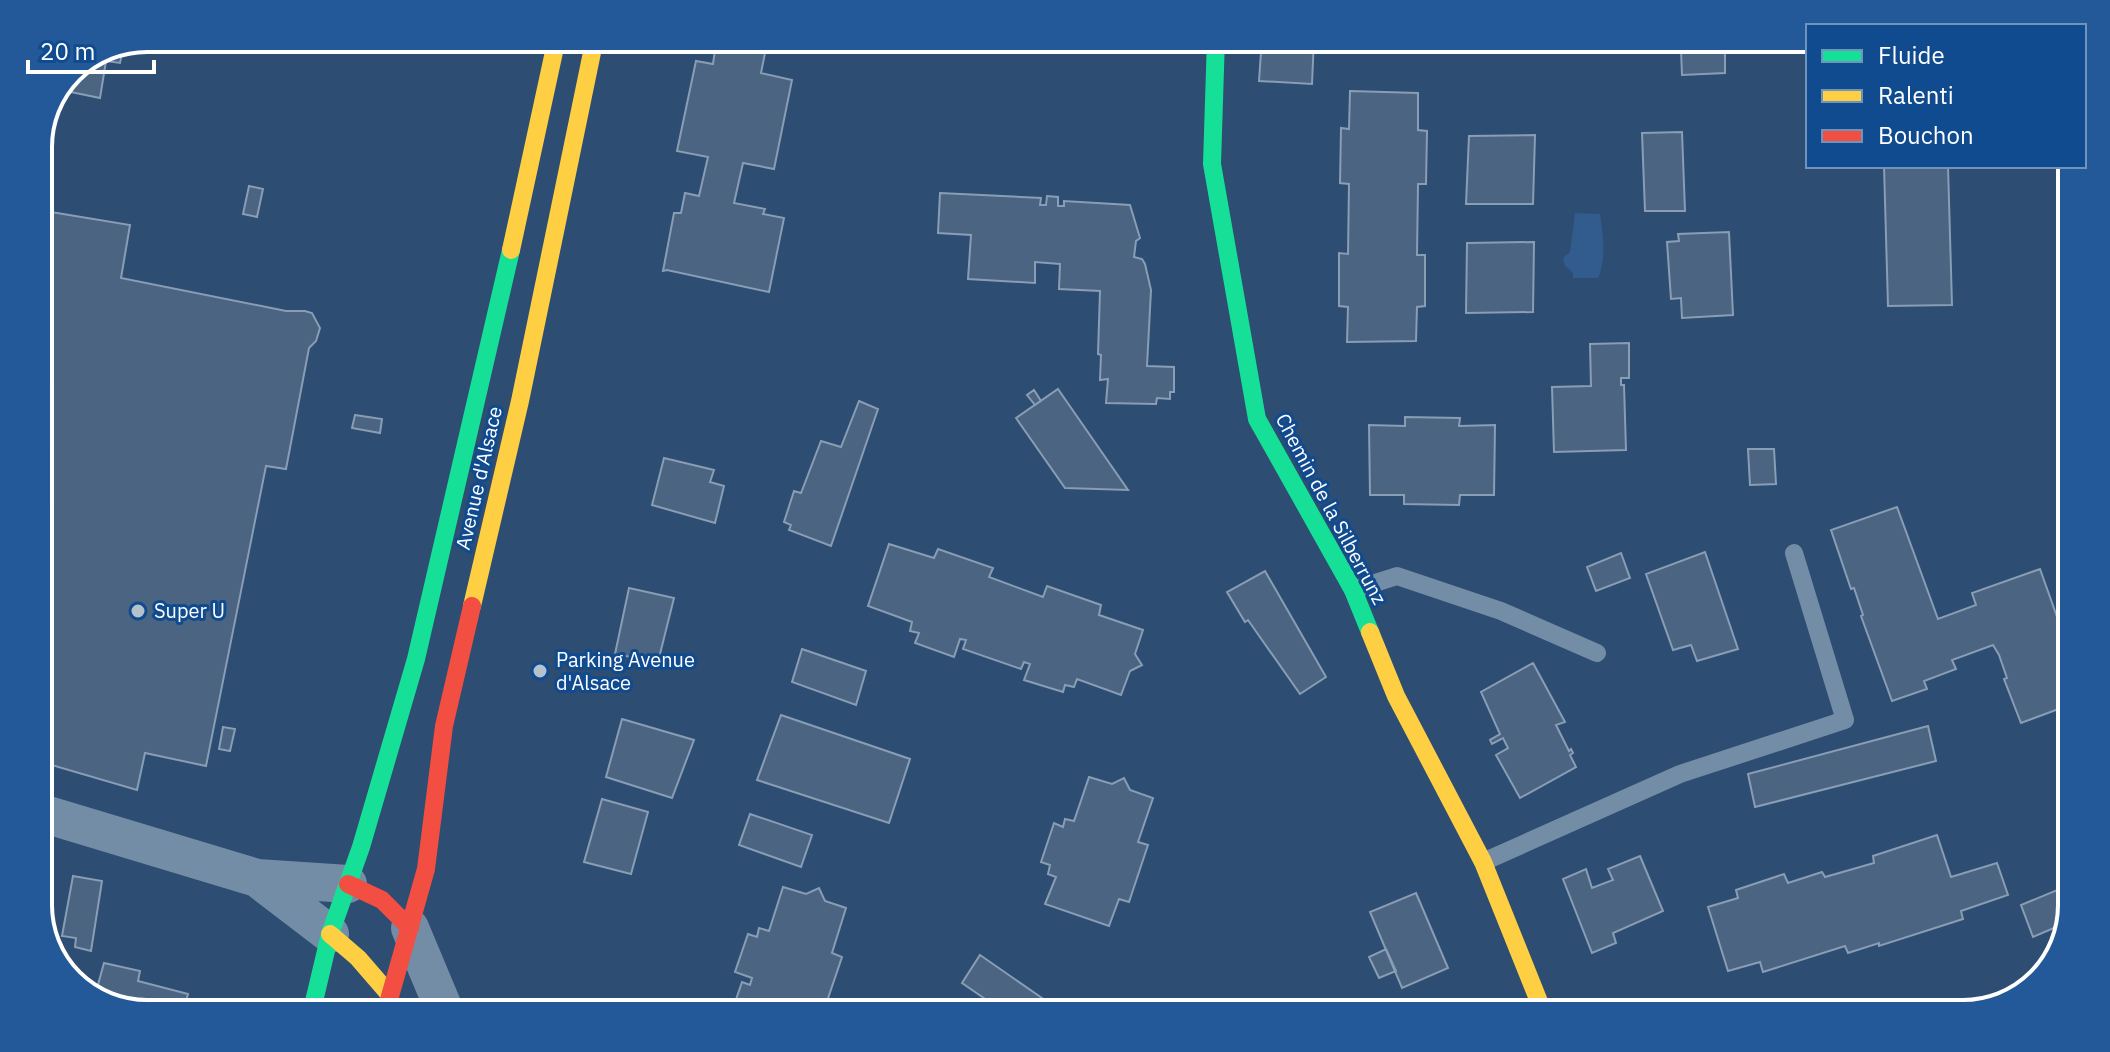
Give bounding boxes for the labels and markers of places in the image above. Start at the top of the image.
place label: Super U [154,597,225,624]
marker: Super U [129,602,147,620]
place label: Parking Avenue d'Alsace [556,646,695,696]
marker: Parking Avenue d'Alsace [531,662,549,680]

